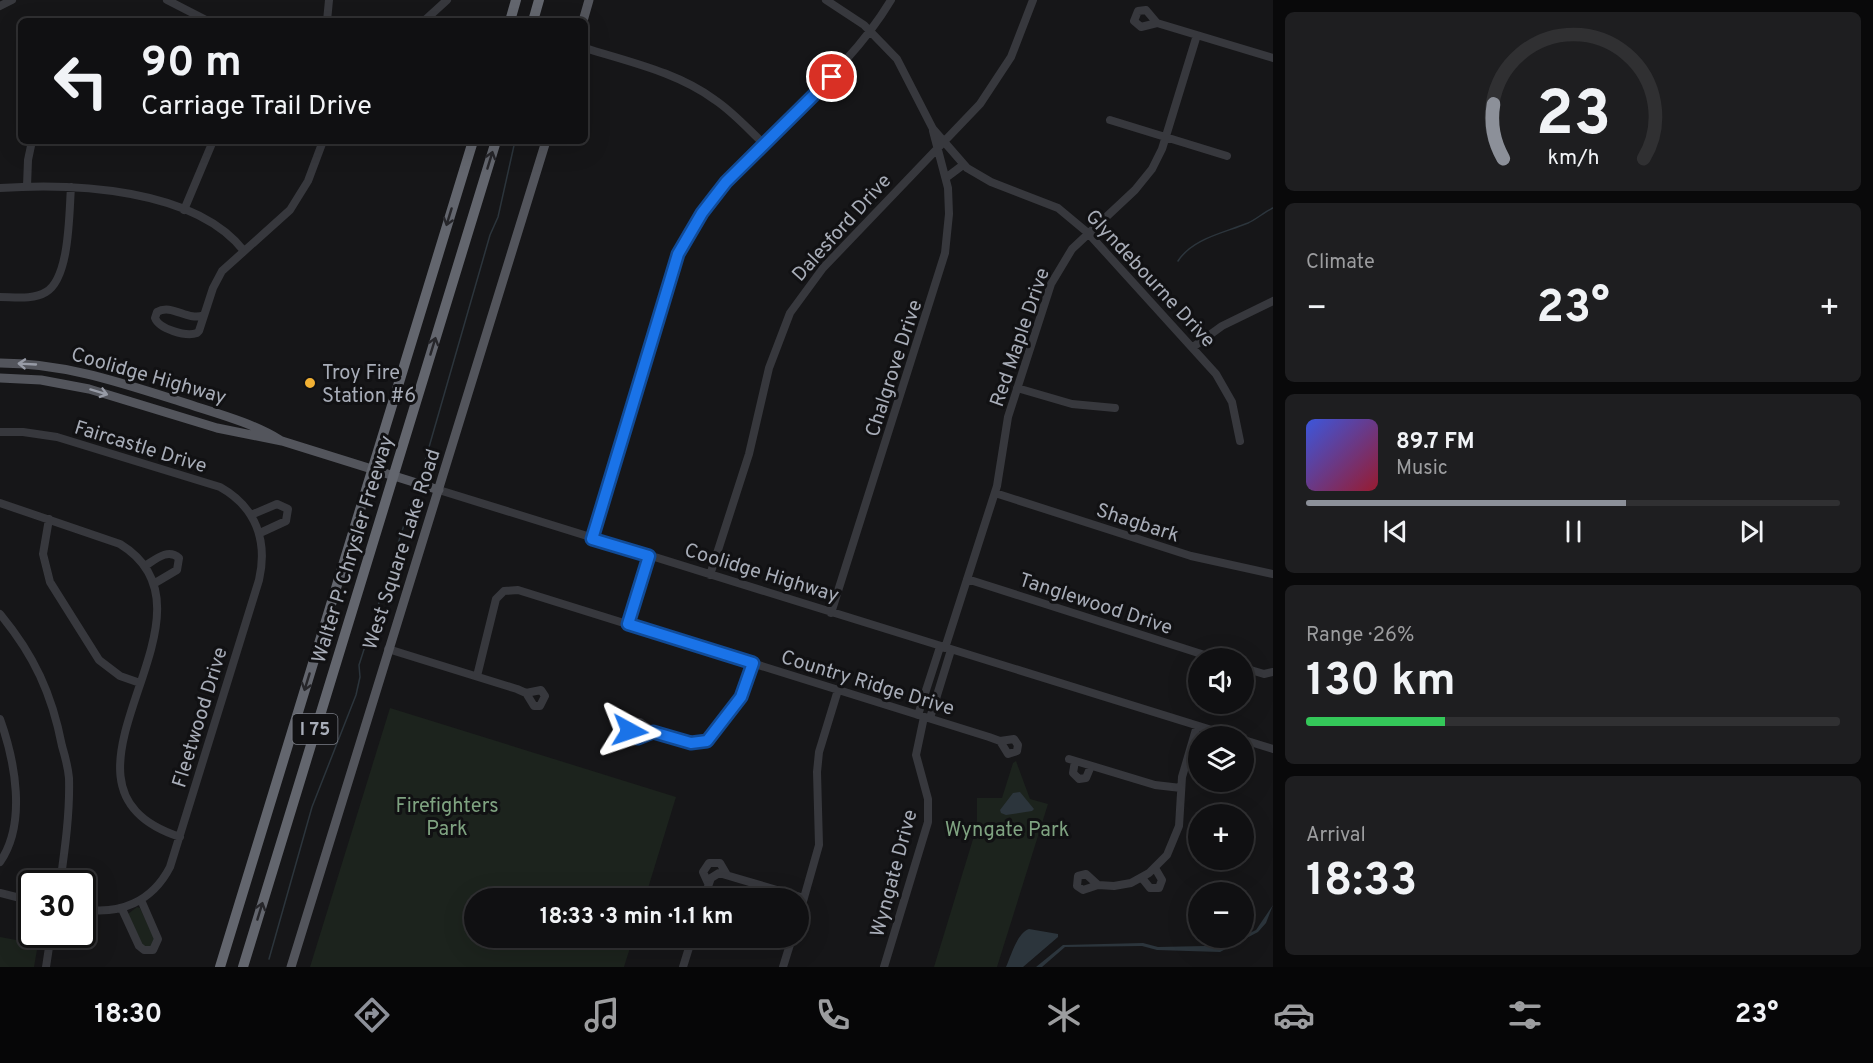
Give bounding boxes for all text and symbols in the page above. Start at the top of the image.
text: 90 m [141,38,242,91]
icon: left [42,42,120,120]
pin [806,51,857,102]
icon: arrive [815,60,848,93]
text: 23 [1535,78,1611,157]
text: Carriage Trail Drive [141,90,372,124]
text: km/h [1547,145,1599,172]
one-way arrow [485,151,496,170]
street label: Dalesford Drive [787,169,898,288]
street label: Glyndebourne Drive [1079,205,1220,354]
one-way arrow [443,207,454,226]
text: Climate [1306,250,1375,276]
street label: Red Maple Drive [985,265,1057,411]
text: 23° [1536,281,1610,338]
text: − [1306,289,1327,331]
text: + [1819,289,1840,331]
street label: Chalgrove Drive [860,297,929,441]
one-way arrow [428,337,439,356]
street label: Coolidge Highway [68,342,229,412]
one-way arrow [17,359,37,370]
place label: Troy Fire Station #6 [322,361,416,410]
marker: Troy Fire Station #6 [303,376,317,390]
one-way arrow [89,387,108,398]
street label: Faircastle Drive [71,415,210,480]
text: 89.7 FM [1396,429,1475,456]
street label: Walter P. Chrysler Freeway [307,433,401,667]
street label: West Square Lake Road [358,446,448,653]
text: Music [1396,456,1448,482]
street label: Shagbark [1092,498,1182,550]
icon: previous [1379,515,1412,548]
icon: pause [1557,515,1590,548]
icon: next [1735,515,1768,548]
street label: Coolidge Highway [681,538,842,610]
street label: Tanglewood Drive [1015,568,1176,642]
text: Range · 26% [1306,623,1414,649]
street label: Fleetwood Drive [167,644,235,791]
street label: Country Ridge Drive [777,645,957,723]
map controls [1188,648,1254,948]
button: sound [1188,648,1254,714]
text: 130 km [1306,654,1456,711]
one-way arrow [301,672,312,691]
position arrow [598,699,662,763]
road number: I 75 [292,714,338,744]
button: layers [1188,726,1254,792]
park label: Firefighters Park [395,794,499,843]
button: + [1188,804,1254,870]
street label: Wyngate Drive [865,807,924,940]
park label: Wyngate Park [945,818,1069,844]
text: Arrival [1306,823,1366,849]
text: 18:33 [1306,854,1417,911]
speed limit sign: 30 [18,870,96,948]
button: − [1188,882,1254,948]
one-way arrow [255,902,266,921]
text: 18:33 · 3 min · 1.1 km [540,904,733,931]
icon: directions [351,994,393,1036]
icon: music [581,994,623,1036]
icon: phone [812,994,854,1036]
icon: climate [1043,994,1085,1036]
icon: car [1273,994,1315,1036]
icon: filters [1504,994,1546,1036]
text: 18:30 [94,998,162,1032]
text: 23° [1735,998,1779,1032]

